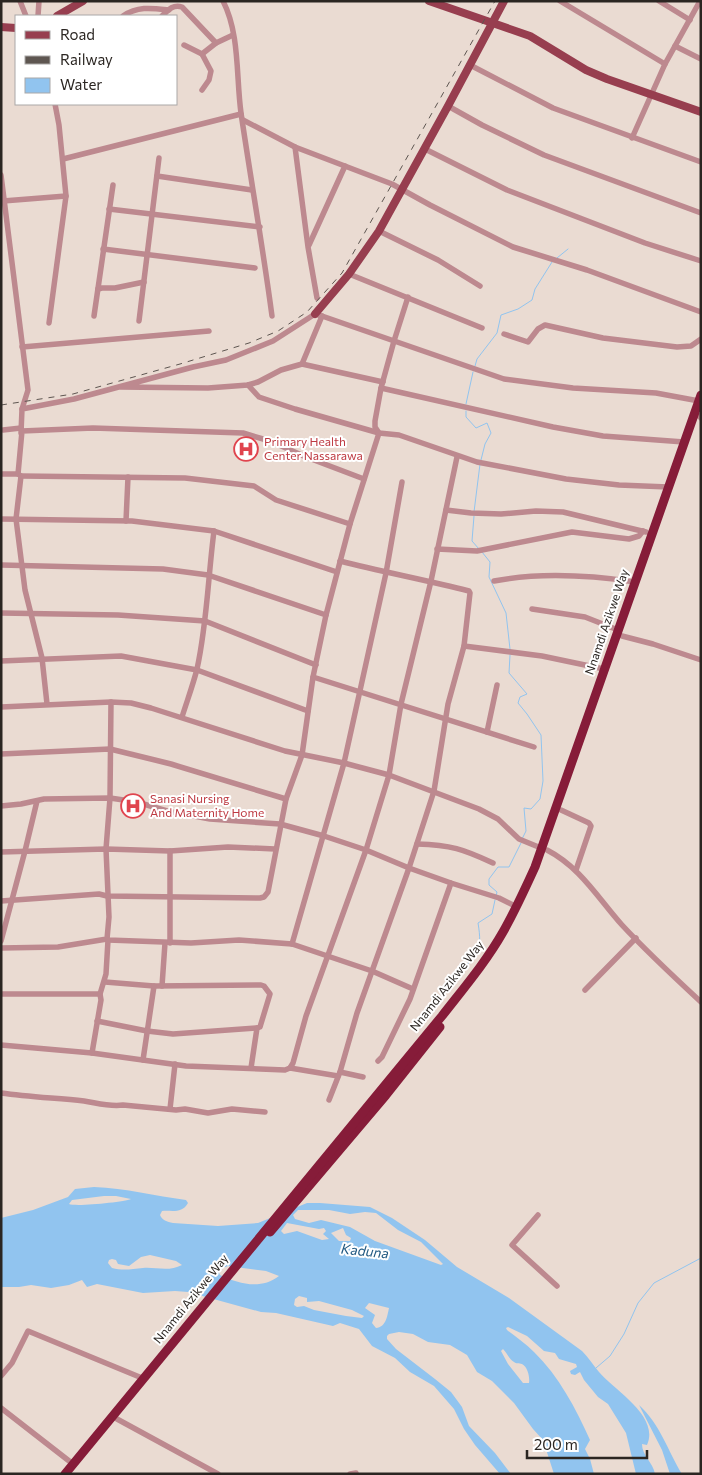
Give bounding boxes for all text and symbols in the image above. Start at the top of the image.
legend [15,15,178,105]
text: Road [60,25,95,43]
text: Railway [60,50,113,68]
text: Water [60,75,102,93]
place label: Primary Health Center Nassarawa [264,434,363,462]
hospital icon: Primary Health Center Nassarawa [233,436,259,462]
street label: Nnamdi Azikwe Way [581,567,631,676]
place label: Sanasi Nursing And Maternity Home [150,791,264,819]
hospital icon: Sanasi Nursing And Maternity Home [120,793,146,819]
street label: Nnamdi Azikwe Way [407,937,486,1033]
water label: Kaduna [340,1240,390,1261]
street label: Nnamdi Azikwe Way [150,1251,231,1346]
scale bar [527,1428,647,1460]
text: 200 m [534,1435,578,1453]

